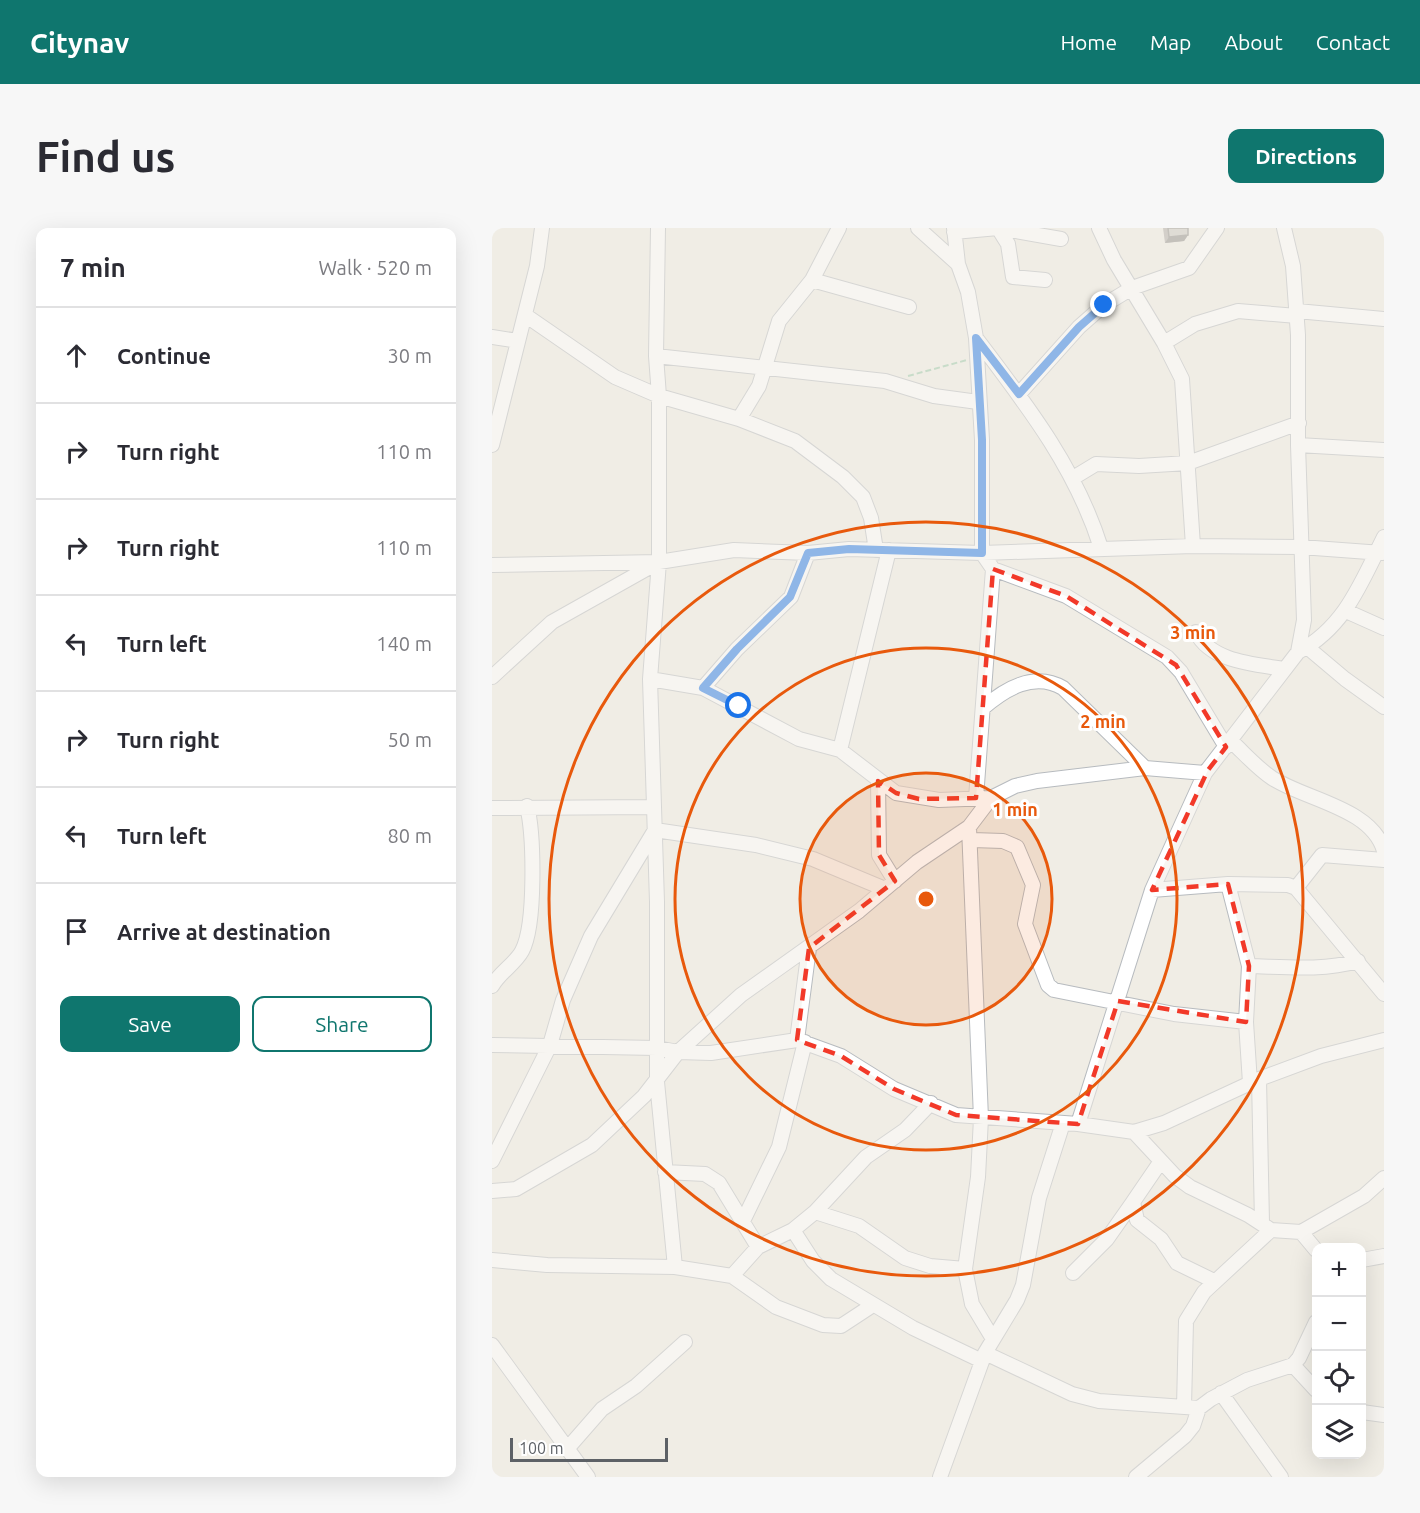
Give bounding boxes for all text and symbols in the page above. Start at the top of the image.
text: Citynav [30,27,129,58]
text: Home [1060,30,1117,54]
text: Map [1150,30,1191,54]
text: About [1224,30,1283,54]
text: Contact [1316,30,1390,54]
button: Directions [1228,129,1384,183]
text: Find us [36,133,175,180]
text: 7 min [60,253,126,282]
text: Walk · 520 m [319,256,432,279]
route end [1090,291,1116,317]
icon: ahead [60,339,93,372]
text: Continue [117,343,211,368]
text: 30 m [388,344,432,367]
icon: right [60,435,93,468]
text: Turn right [117,439,219,464]
text: 110 m [376,440,432,463]
icon: right [60,531,93,564]
text: Turn right [117,535,219,560]
text: 110 m [376,536,432,559]
text: 3 min [1170,622,1216,642]
icon: left [60,627,93,660]
text: Turn left [117,631,207,656]
text: 140 m [376,632,432,655]
route start [725,692,751,718]
text: 2 min [1080,711,1126,731]
icon: right [60,723,93,756]
text: Turn right [117,727,219,752]
text: 50 m [388,728,432,751]
text: 1 min [992,799,1038,819]
icon: left [60,819,93,852]
text: Turn left [117,823,207,848]
text: 80 m [388,824,432,847]
centre of rings [916,889,936,909]
icon: arrive [60,915,93,948]
text: Arrive at destination [117,919,331,944]
button: Save [60,996,240,1052]
button: Share [252,996,432,1052]
map controls [1312,1243,1366,1459]
button: + [1312,1243,1366,1297]
button: − [1312,1297,1366,1351]
button: locate [1312,1351,1366,1405]
button: layers [1312,1405,1366,1459]
scale bar [510,1435,668,1462]
text: 100 m [519,1439,564,1457]

